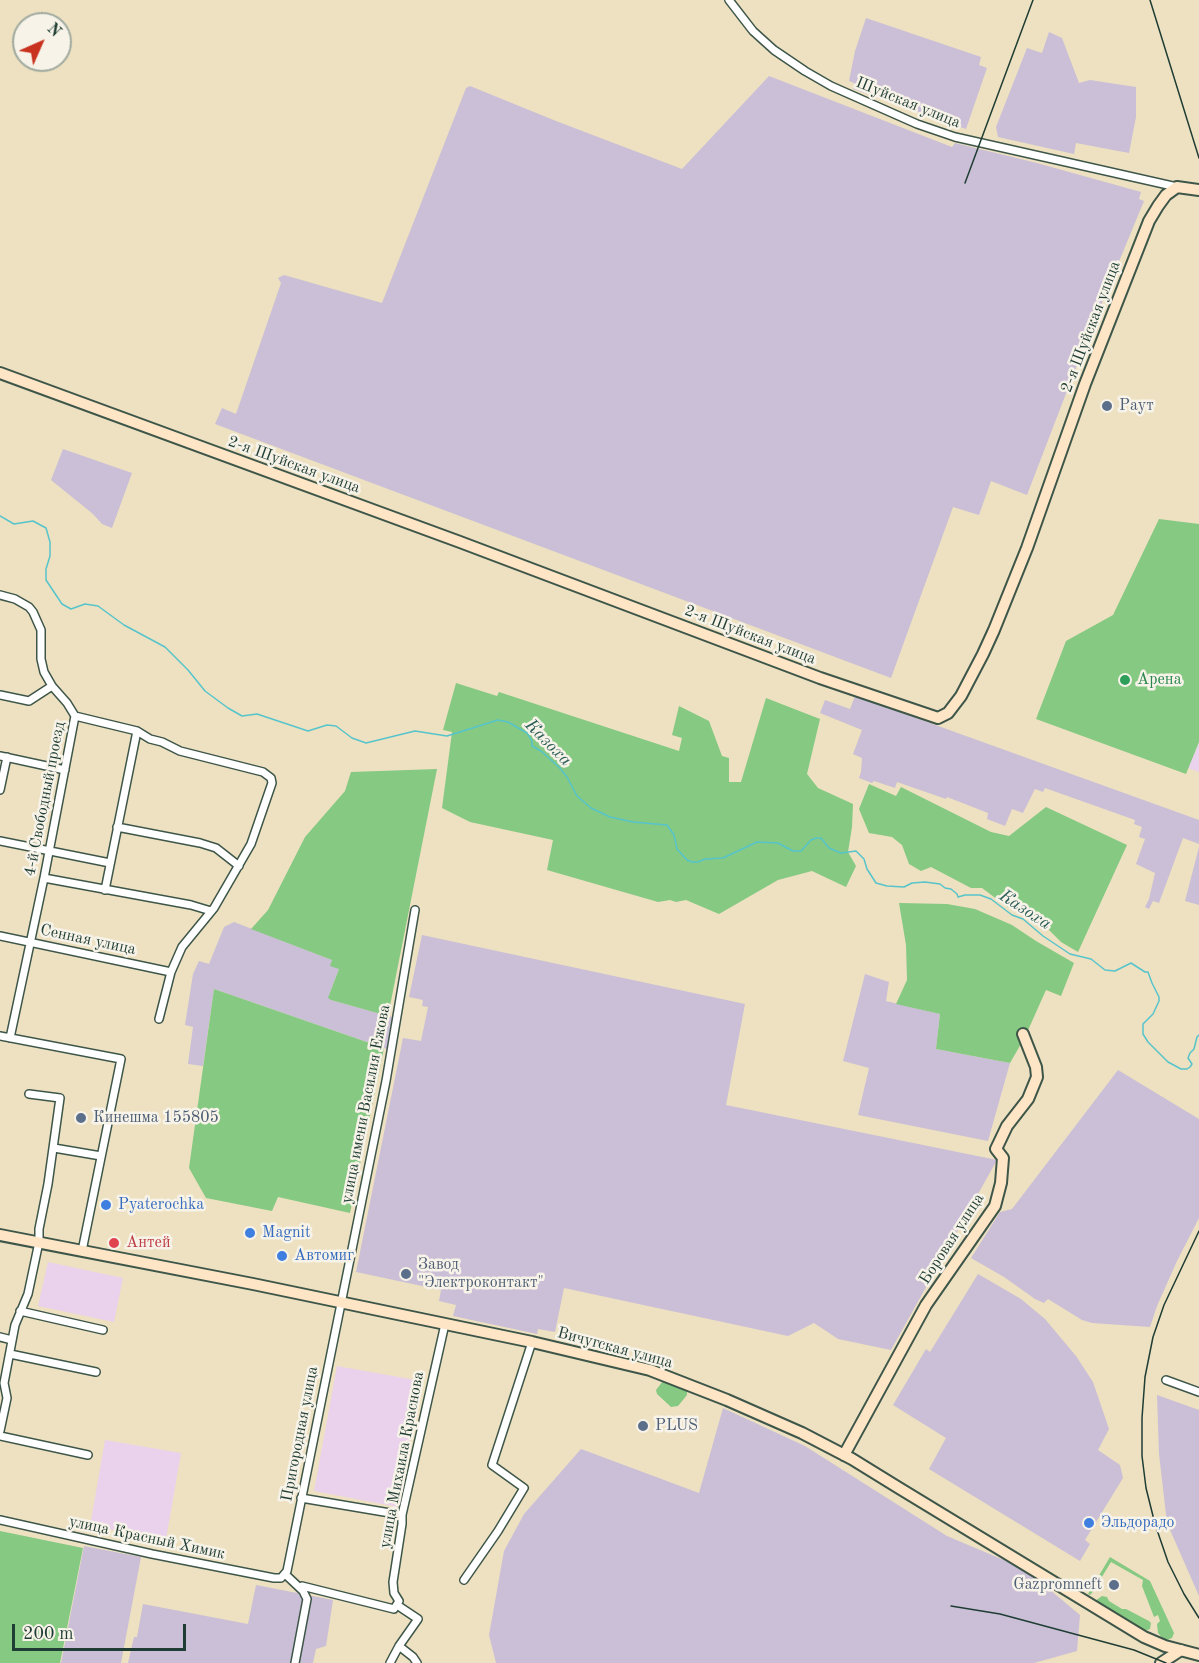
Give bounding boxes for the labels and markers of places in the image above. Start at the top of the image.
place label: Раут [1119,396,1154,416]
marker: Раут [1100,399,1114,413]
place label: Арена [1137,670,1182,690]
marker: Арена [1118,673,1132,687]
place label: Кинешма 155805 [93,1108,219,1128]
marker: Кинешма 155805 [74,1111,88,1125]
place label: Pyaterochka [118,1195,204,1215]
marker: Pyaterochka [99,1198,113,1212]
place label: Magnit [262,1223,311,1243]
marker: Magnit [243,1226,257,1240]
place label: Антей [126,1233,171,1253]
marker: Антей [107,1236,121,1250]
place label: Автомиг [294,1246,354,1266]
marker: Автомиг [275,1249,289,1263]
place label: Завод "Электроконтакт" [418,1255,544,1293]
marker: Завод "Электроконтакт" [399,1267,413,1281]
place label: PLUS [655,1416,698,1436]
marker: PLUS [636,1419,650,1433]
place label: Эльдорадо [1101,1513,1175,1533]
marker: Эльдорадо [1082,1516,1096,1530]
place label: Gazpromneft [1013,1575,1102,1595]
marker: Gazpromneft [1107,1578,1121,1592]

